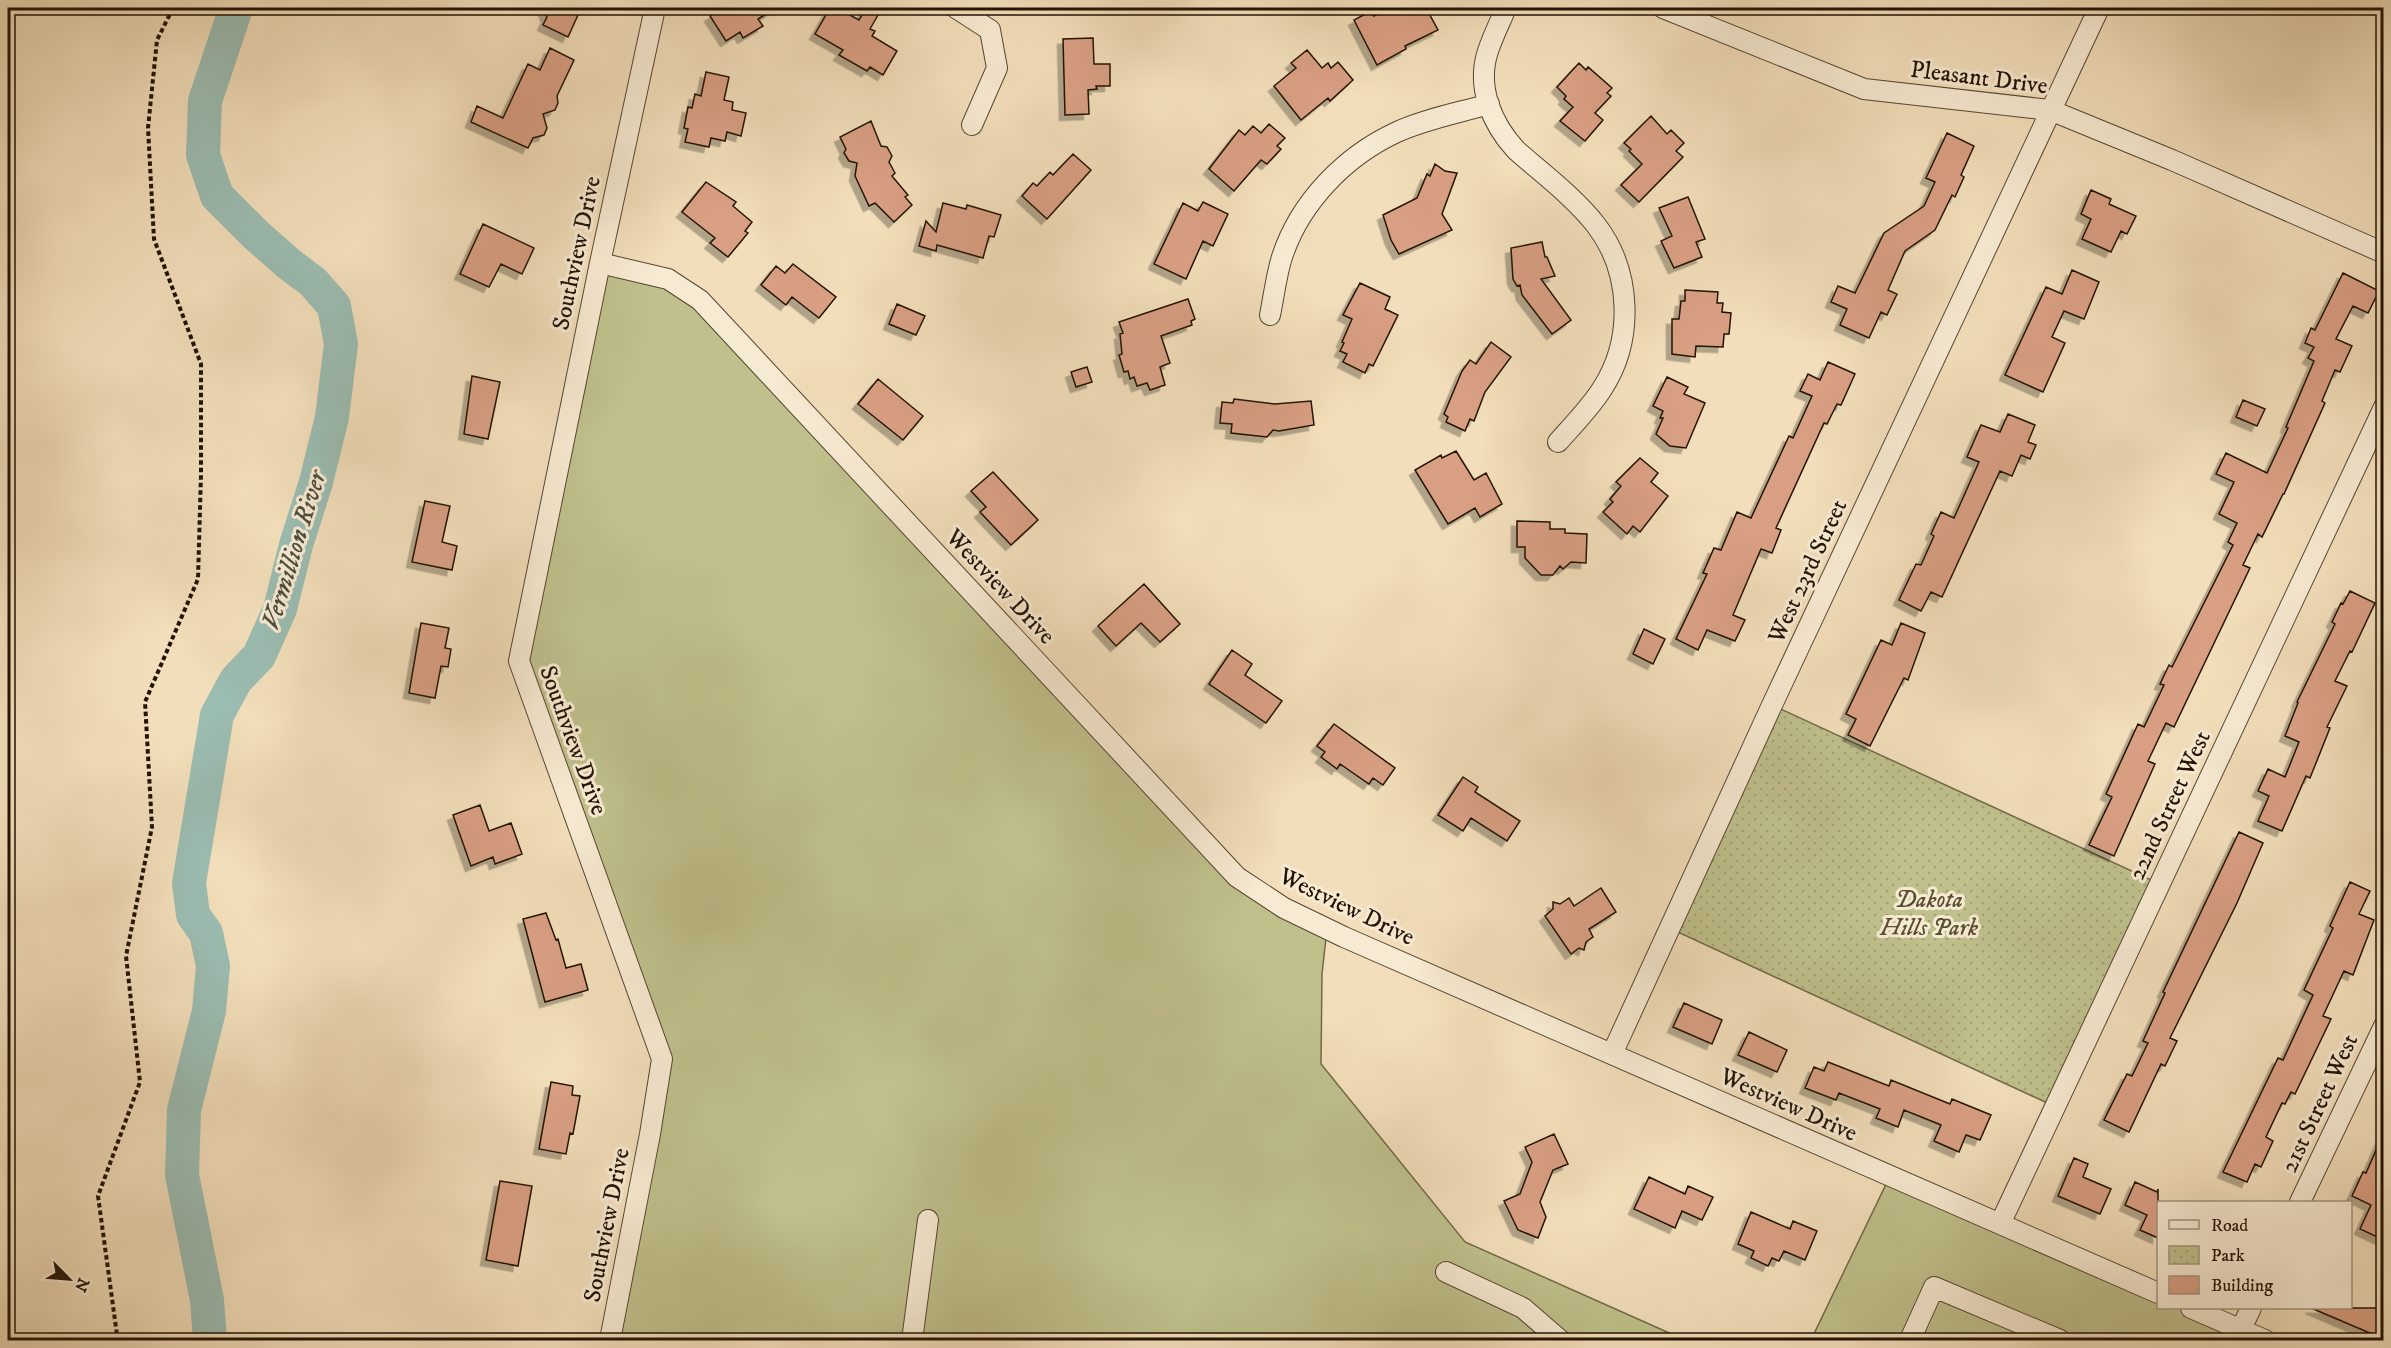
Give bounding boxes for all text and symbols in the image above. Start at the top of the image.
street label: Pleasant Drive [1909,55,2049,101]
street label: Southview Drive [546,173,608,333]
water label: Vermillion River [255,465,335,634]
street label: West 23rd Street [1761,495,1854,649]
street label: Westview Drive [938,522,1061,651]
street label: Southview Drive [532,662,614,819]
street label: 22nd Street West [2122,726,2218,885]
street label: Westview Drive [1273,861,1419,953]
park label: Dakota Hills Park [1879,885,1978,943]
street label: 21st Street West [2275,1029,2365,1178]
street label: Westview Drive [1714,1061,1862,1149]
street label: Southview Drive [577,1145,637,1305]
legend [2157,1201,2352,1309]
text: Road [2211,1215,2248,1237]
text: Park [2211,1245,2245,1267]
north arrow [39,1249,99,1309]
text: N [70,1275,94,1295]
text: Building [2211,1275,2273,1297]

